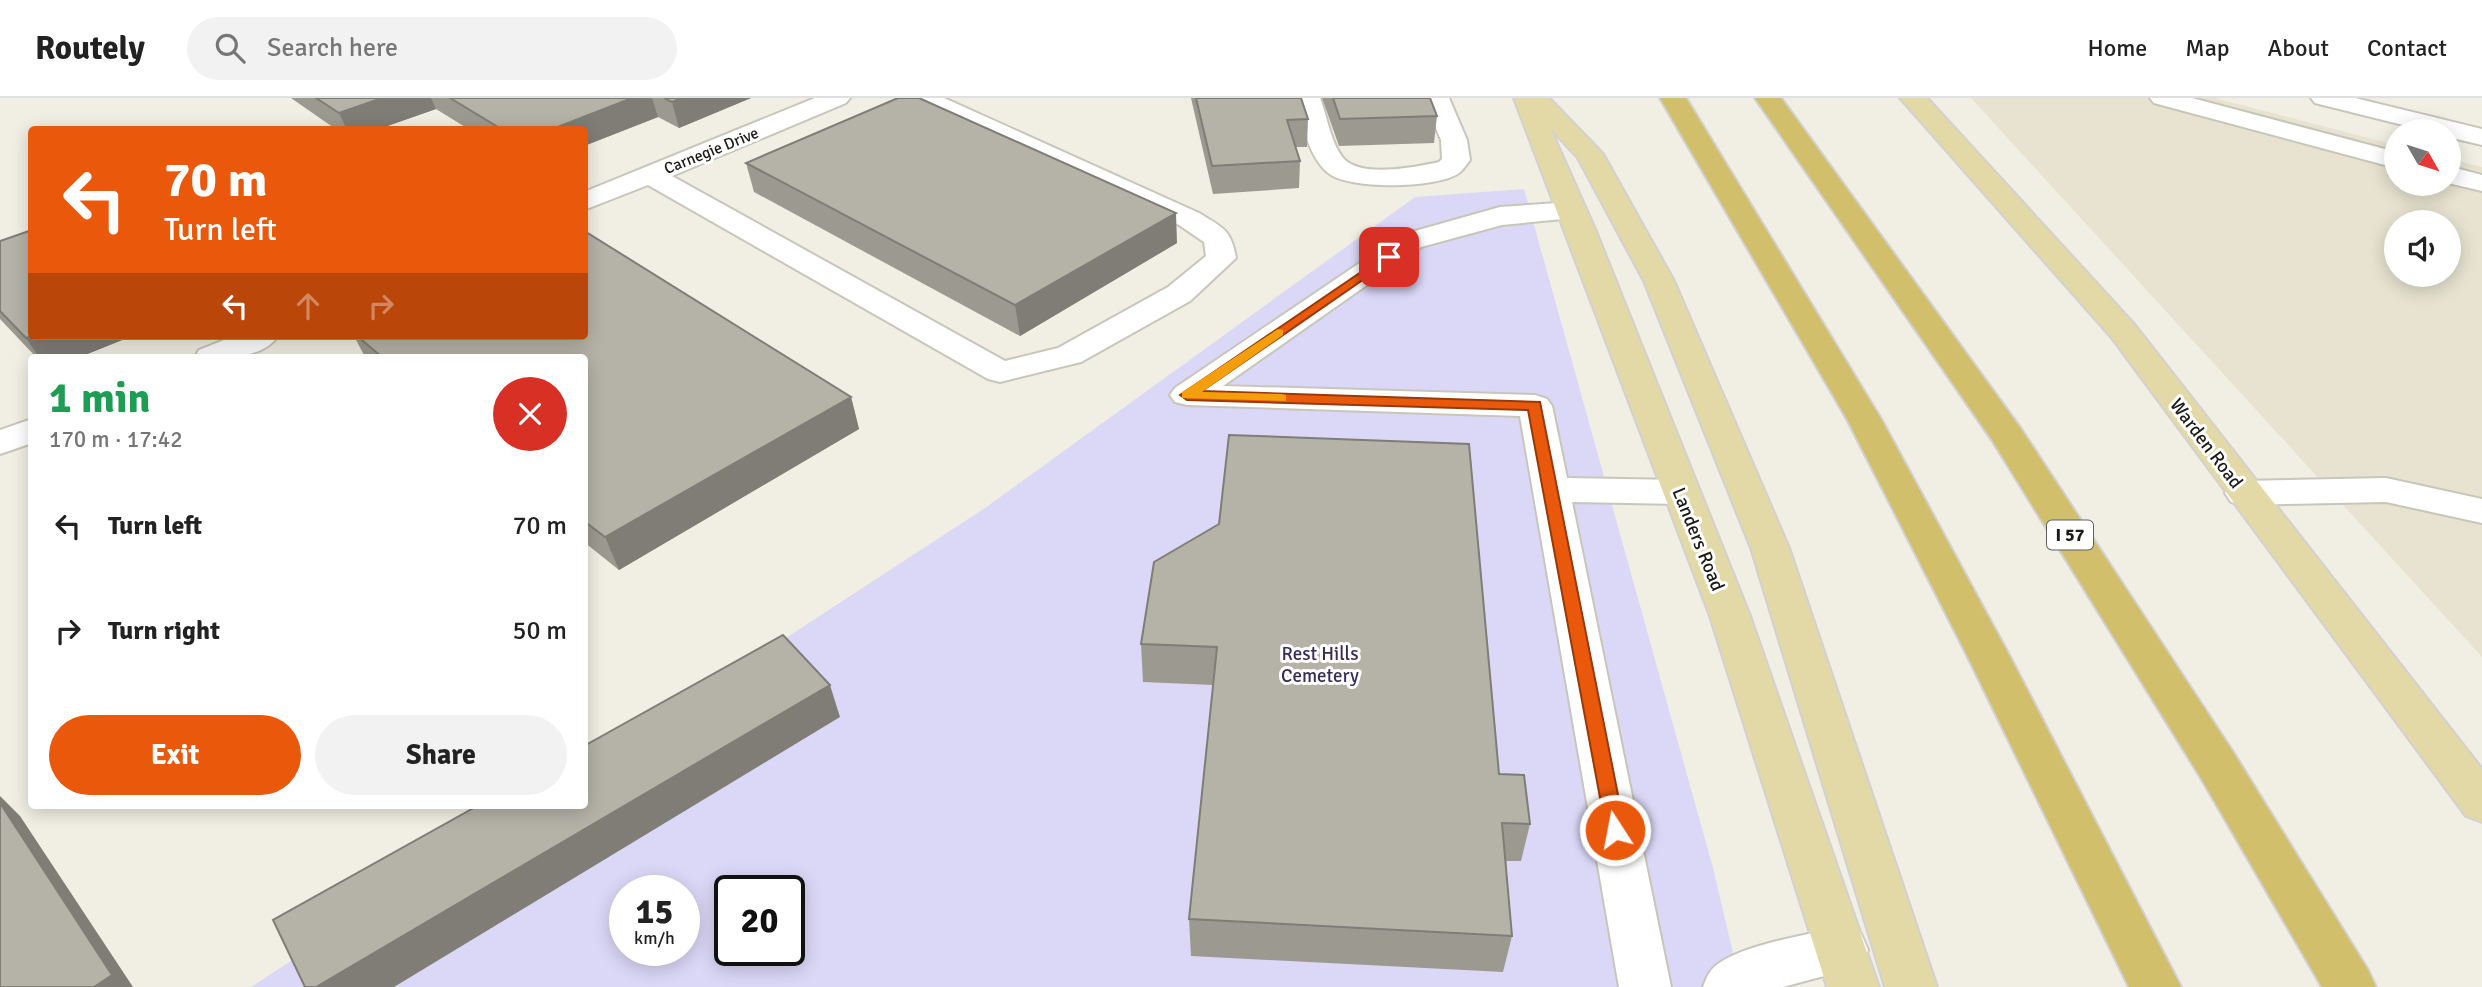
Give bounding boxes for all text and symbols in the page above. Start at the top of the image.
search box [187,17,677,80]
text: Routely [35,28,145,69]
icon: search [211,29,249,67]
text: Search here [267,32,398,64]
text: Home [2087,33,2147,63]
text: Map [2185,33,2230,63]
text: About [2268,33,2329,63]
text: Contact [2367,33,2447,63]
north arrow [2384,119,2460,196]
map controls [2384,119,2461,287]
street label: Carnegie Drive [661,123,762,179]
text: 70 m [164,150,267,210]
icon: left [49,154,140,245]
text: Turn left [164,210,277,249]
button: sound [2384,210,2461,287]
pin [1359,227,1419,287]
icon: arrive [1370,238,1408,276]
icon: left [216,287,254,325]
icon: ahead [289,287,327,325]
icon: right [362,287,400,325]
text: 1 min [49,373,150,424]
button: close [493,377,567,451]
street label: Warden Road [2165,394,2248,493]
text: 170 m · 17:42 [49,425,183,454]
street label: Landers Road [1666,484,1730,595]
icon: left [49,507,87,545]
text: Turn left [108,510,202,542]
text: 70 m [512,510,567,542]
road number: I 57 [2047,520,2093,550]
icon: right [49,612,87,650]
text: Turn right [108,615,220,647]
text: 50 m [512,615,567,647]
park label: Rest Hills Cemetery [1281,642,1359,688]
button: Exit [49,715,301,795]
button: Share [315,715,567,795]
position arrow [1578,793,1652,867]
speed limit sign: 20 [714,875,805,966]
text: 15 [636,890,673,933]
text: km/h [634,927,675,949]

